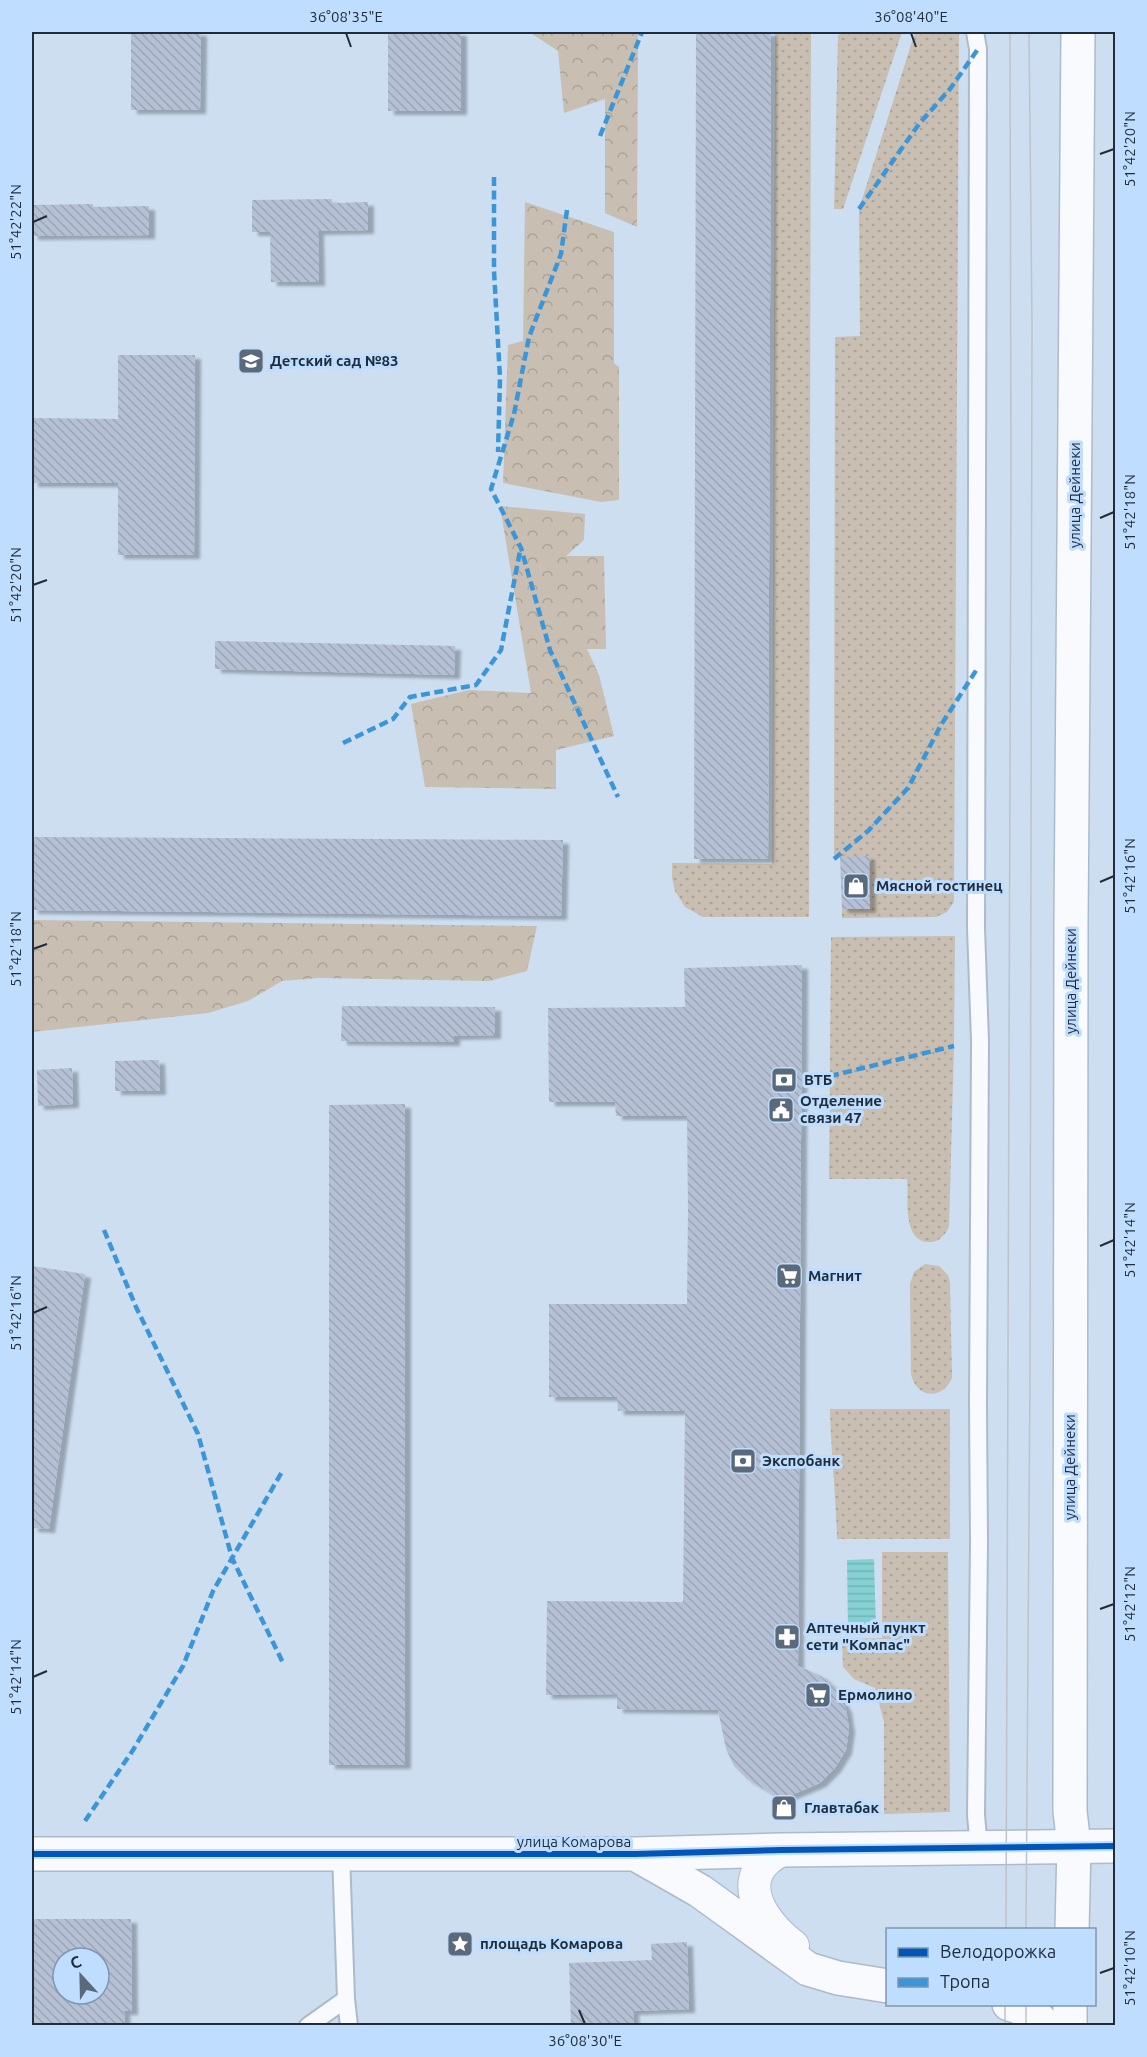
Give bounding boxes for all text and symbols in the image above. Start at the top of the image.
text: 36°08'35"E [309,8,383,25]
text: 36°08'40"E [874,8,948,25]
text: 51°42'20"N [1121,111,1138,187]
text: 51°42'22"N [7,184,24,260]
school or university icon: Детский сад №83 [236,346,266,376]
place label: Детский сад №83 [270,352,398,369]
street label: улица Дейнеки [1066,442,1083,548]
text: 51°42'18"N [1121,474,1138,550]
text: 51°42'20"N [7,547,24,623]
text: 51°42'16"N [1121,838,1138,914]
shop icon: Мясной гостинец [841,871,871,901]
place label: Мясной гостинец [876,877,1003,894]
text: 51°42'18"N [7,911,24,987]
street label: улица Дейнеки [1062,928,1079,1034]
bank icon: ВТБ [769,1065,799,1095]
place label: ВТБ [804,1071,832,1088]
place label: Отделение связи 47 [800,1092,882,1126]
public building icon: Отделение связи 47 [766,1095,796,1125]
text: 51°42'14"N [1121,1202,1138,1278]
supermarket icon: Магнит [774,1261,804,1291]
place label: Магнит [808,1267,862,1284]
text: 51°42'16"N [7,1275,24,1351]
street label: улица Дейнеки [1061,1414,1078,1520]
bank icon: Экспобанк [728,1446,758,1476]
place label: Экспобанк [762,1452,840,1469]
text: 51°42'12"N [1121,1566,1138,1642]
place label: Аптечный пункт сети "Компас" [806,1619,926,1653]
pharmacy icon: Аптечный пункт сети "Компас" [772,1622,802,1652]
text: 51°42'14"N [7,1639,24,1715]
supermarket icon: Ермолино [803,1680,833,1710]
place label: Ермолино [838,1686,913,1703]
shop icon: Главтабак [769,1793,799,1823]
place label: Главтабак [804,1799,879,1816]
street label: улица Комарова [517,1833,631,1850]
legend [886,1928,1096,2006]
place icon: площадь Комарова [445,1929,475,1959]
text: 51°42'10"N [1121,1930,1138,2006]
place label: площадь Комарова [480,1935,623,1952]
text: Велодорожка [940,1941,1056,1961]
north arrow [51,1946,111,2006]
text: С [67,1952,83,1972]
text: Тропа [940,1971,990,1991]
text: 36°08'30"E [548,2032,622,2049]

